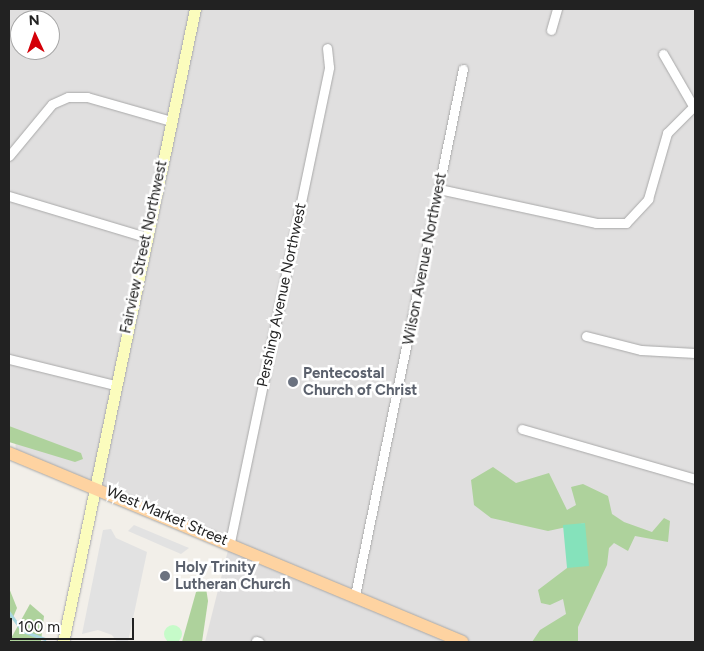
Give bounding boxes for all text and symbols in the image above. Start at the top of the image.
north arrow [10,10,60,60]
text: N [28,12,40,29]
street label: Fairview Street Northwest [117,159,171,335]
street label: Wilson Avenue Northwest [399,171,451,347]
street label: Pershing Avenue Northwest [254,201,310,389]
place label: Pentecostal Church of Christ [303,364,417,399]
marker: Pentecostal Church of Christ [287,376,299,388]
street label: West Market Street [103,482,231,550]
place label: Holy Trinity Lutheran Church [175,558,291,593]
marker: Holy Trinity Lutheran Church [159,570,171,582]
scale bar [12,608,136,640]
text: 100 m [18,618,60,636]

